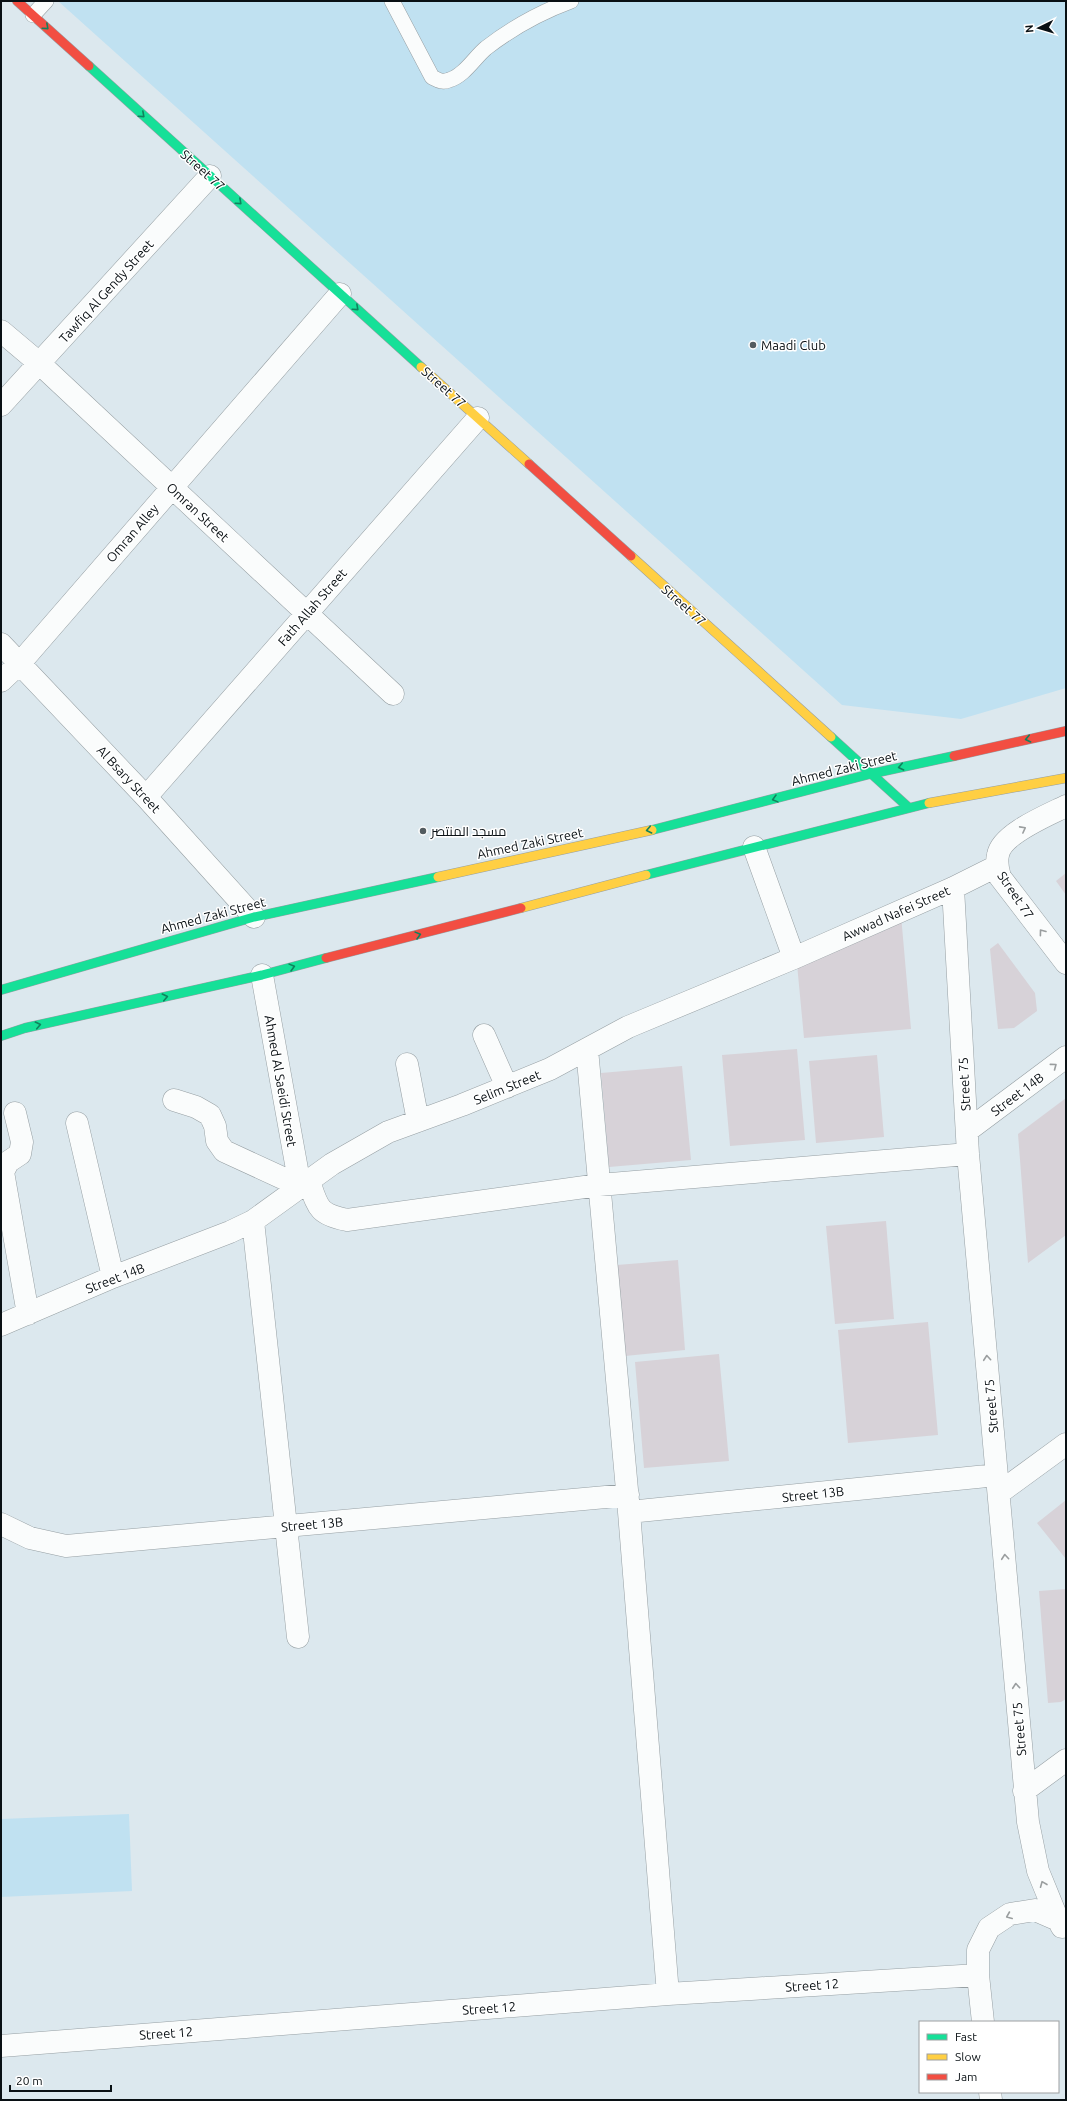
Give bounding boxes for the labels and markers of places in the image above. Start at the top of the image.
place label: Maadi Club [761,338,826,352]
marker: Maadi Club [748,340,758,350]
place label: مسجد المنتصر [430,824,506,839]
marker: مسجد المنتصر [418,826,428,836]

